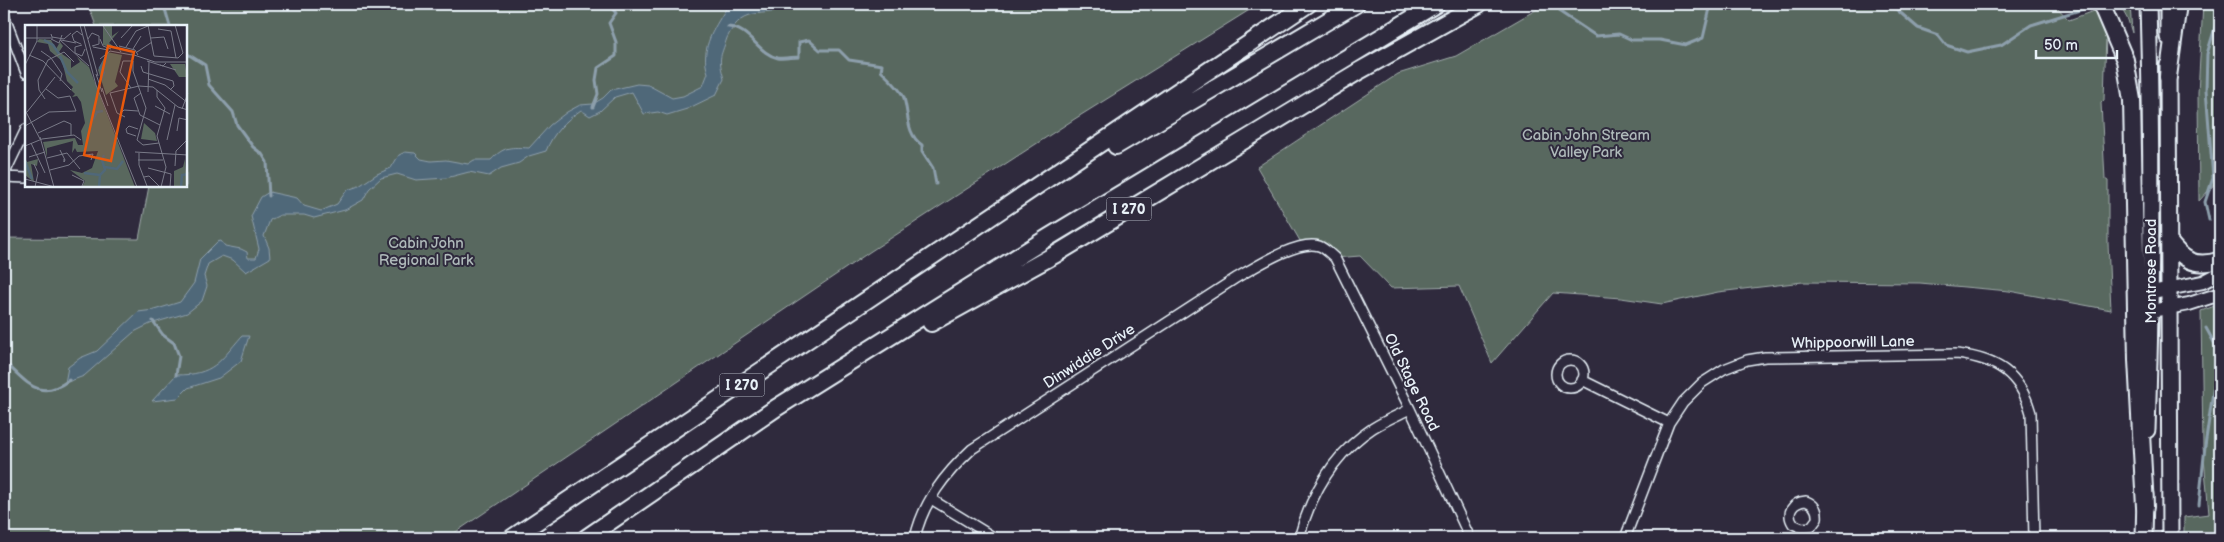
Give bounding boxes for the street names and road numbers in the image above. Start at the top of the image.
road number: I 270 [1106,198,1152,220]
street label: Montrose Road [2142,219,2161,323]
street label: Dinwiddie Drive [1040,320,1139,393]
street label: Old Stage Road [1380,330,1443,434]
street label: Whippoorwill Lane [1791,332,1915,353]
road number: I 270 [720,374,764,396]

